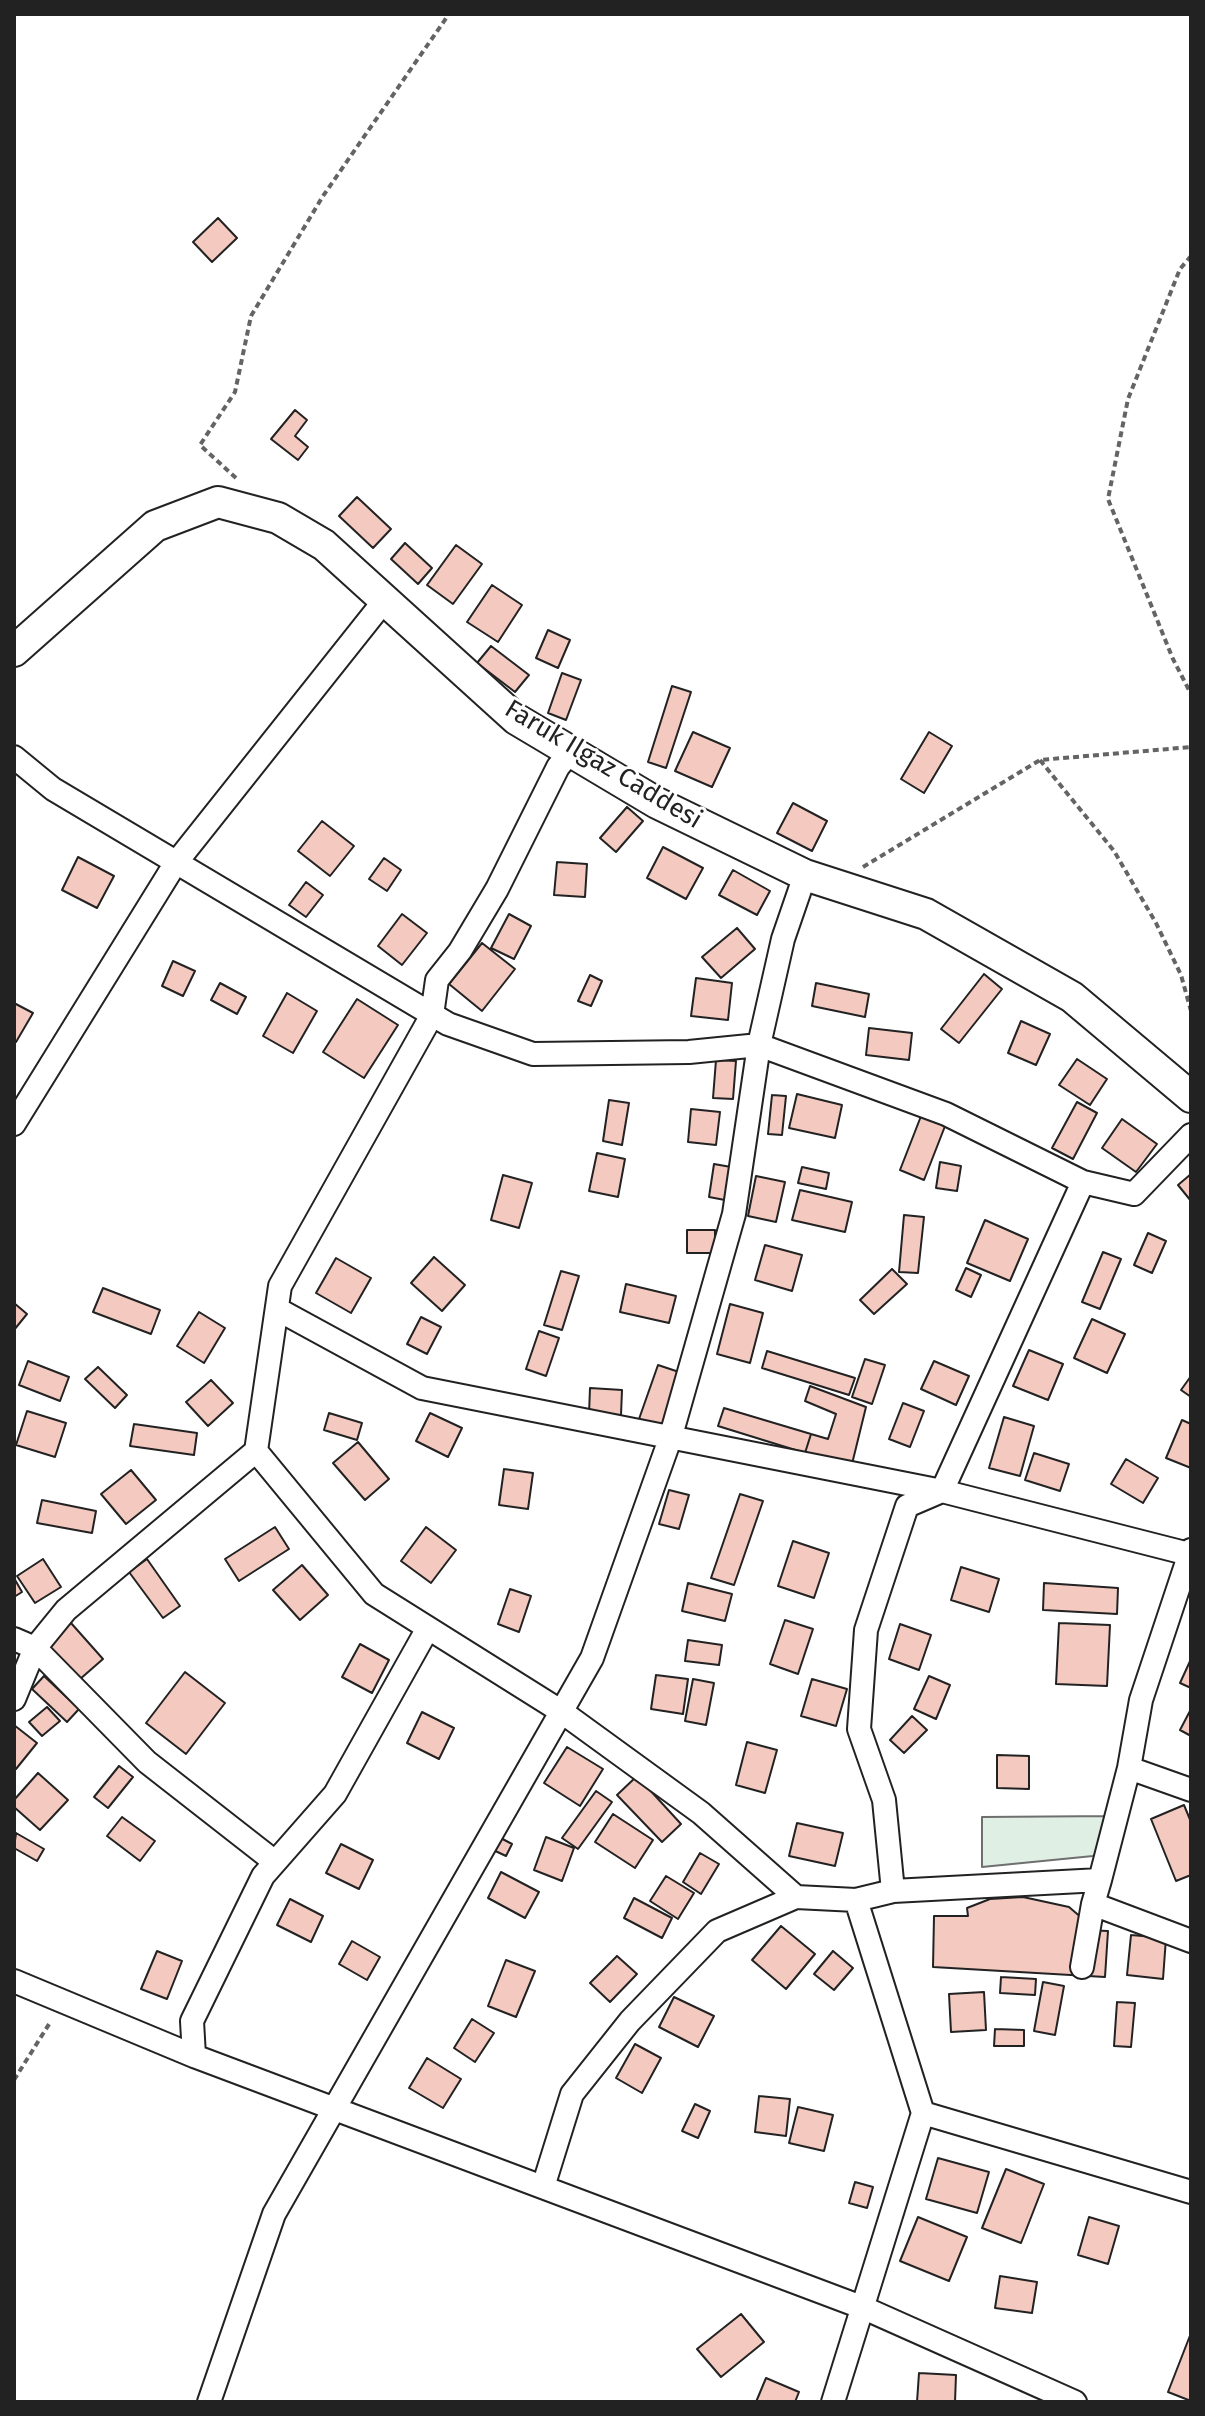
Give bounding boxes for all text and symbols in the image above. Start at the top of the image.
street label: Faruk Ilgaz Caddesi [499,694,707,836]

